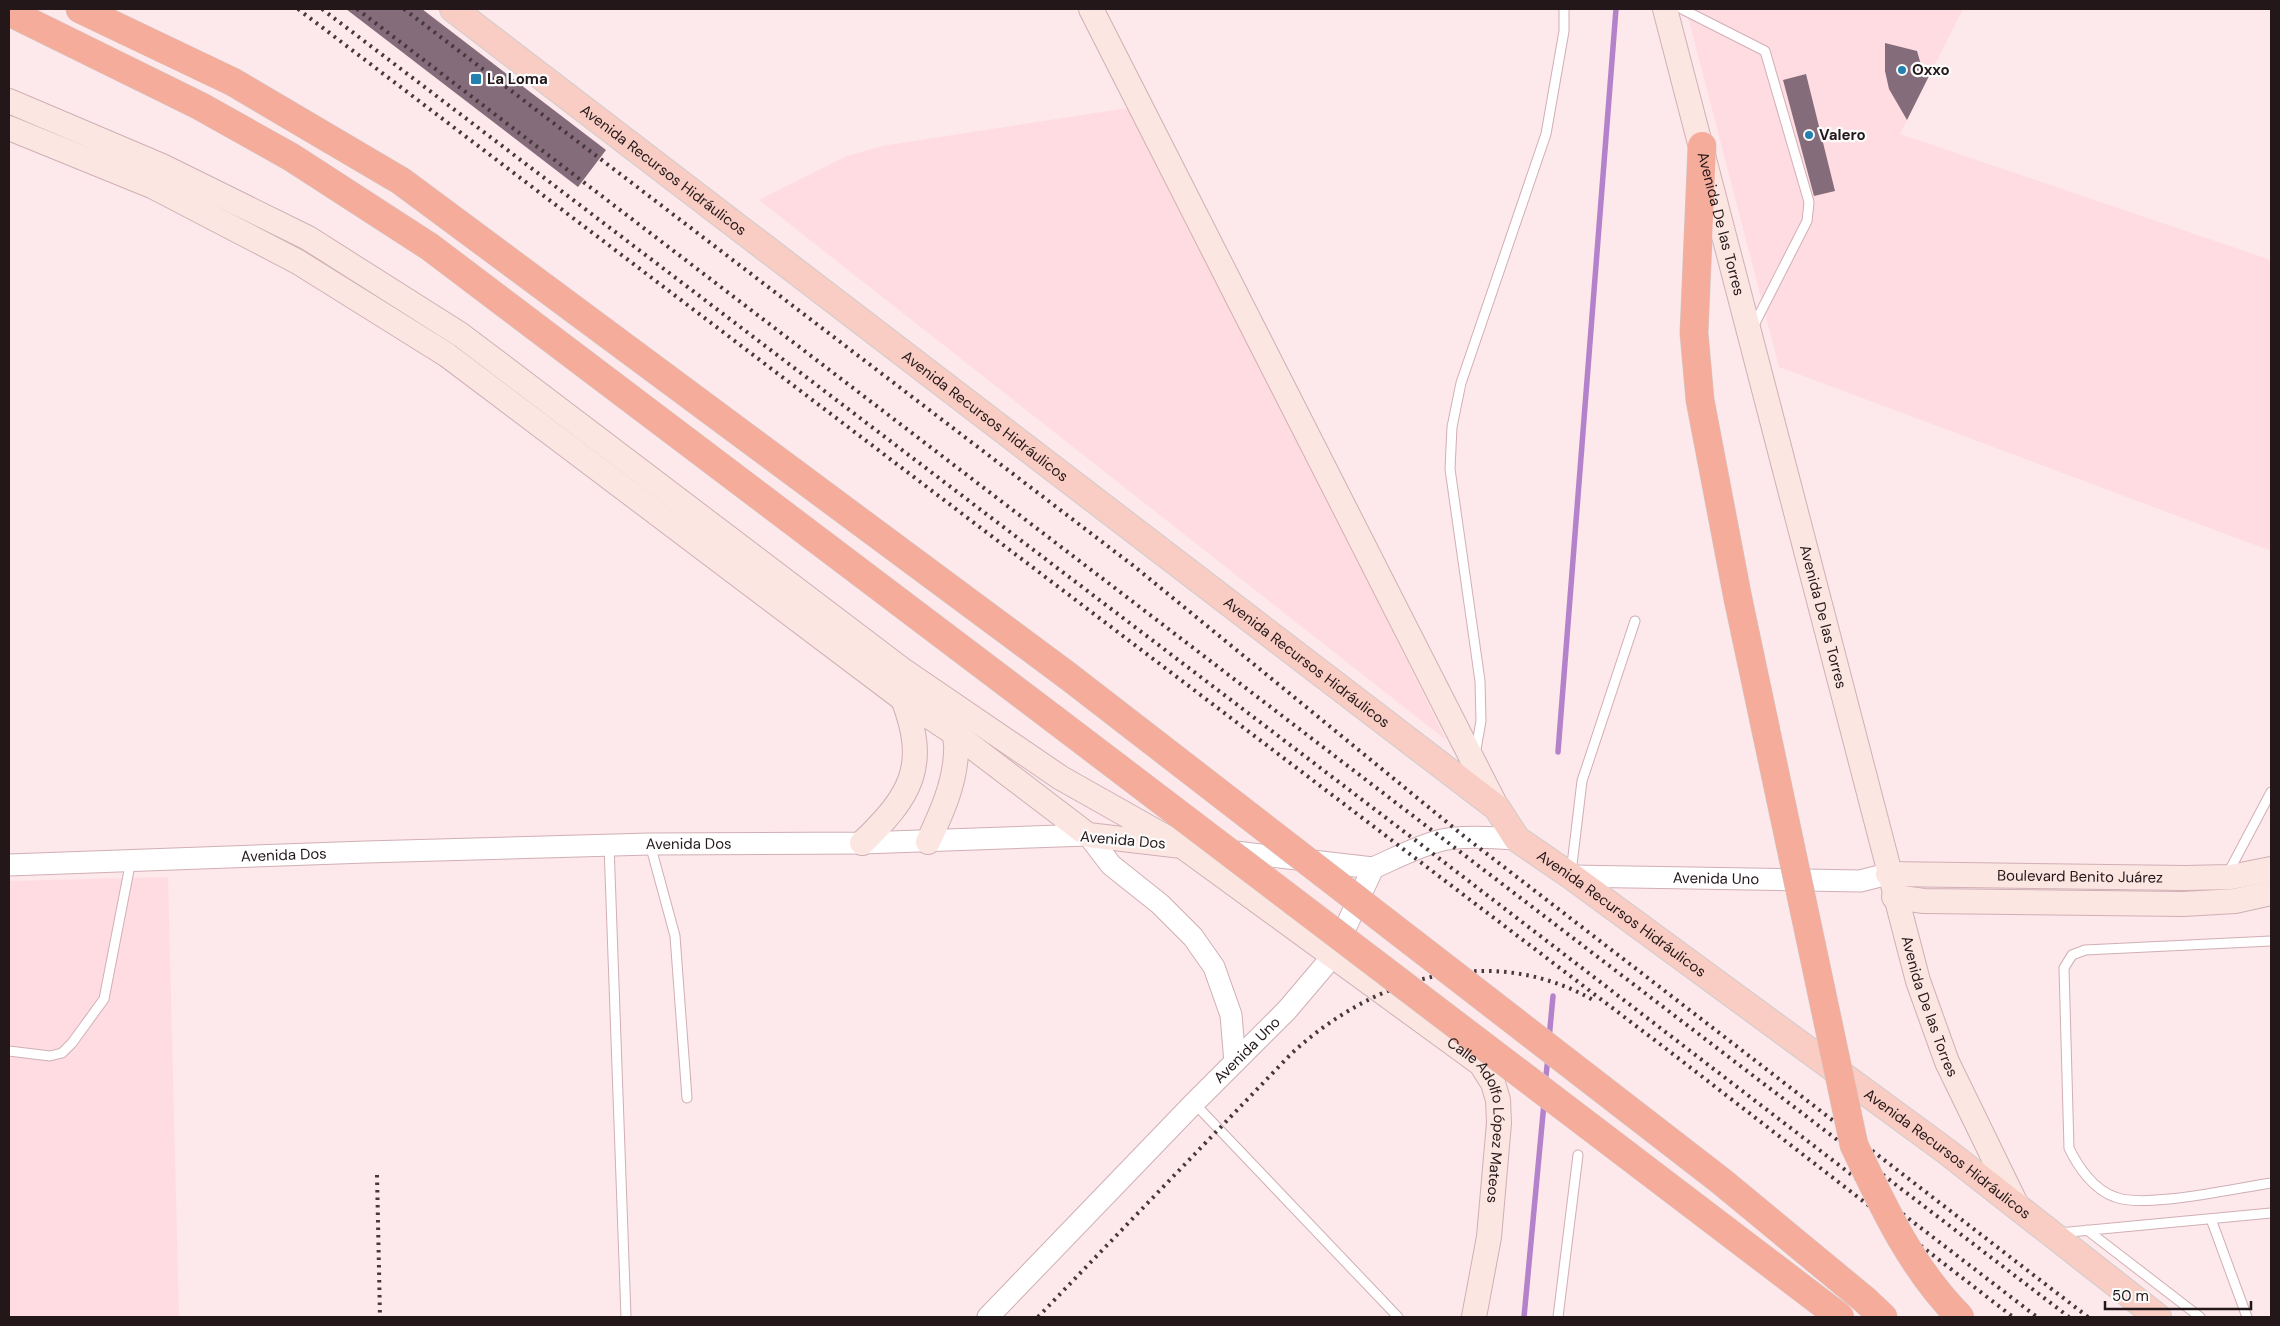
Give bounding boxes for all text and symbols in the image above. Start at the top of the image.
place label: Oxxo [1912,60,1950,80]
marker: Oxxo [1896,64,1908,76]
place label: La Loma [487,69,548,89]
marker: La Loma [469,72,483,86]
street label: Avenida Recursos Hidráulicos [576,100,751,240]
place label: Valero [1819,125,1866,145]
marker: Valero [1803,129,1815,141]
street label: Avenida De las Torres [1693,150,1749,298]
street label: Avenida Recursos Hidráulicos [898,346,1072,486]
street label: Avenida De las Torres [1795,543,1851,691]
street label: Avenida Recursos Hidráulicos [1219,592,1394,732]
street label: Avenida Dos [1079,826,1167,854]
street label: Avenida Dos [646,834,732,854]
street label: Avenida Dos [241,843,327,867]
street label: Avenida Recursos Hidráulicos [1533,846,1710,982]
street label: Boulevard Benito Juárez [1997,865,2163,888]
street label: Avenida Uno [1673,868,1759,889]
street label: Avenida De las Torres [1897,934,1963,1080]
street label: Avenida Uno [1209,1012,1285,1088]
street label: Calle Adolfo López Mateos [1443,1032,1509,1204]
street label: Avenida Recursos Hidráulicos [1860,1084,2035,1224]
scale bar [2105,1278,2251,1310]
text: 50 m [2112,1286,2149,1306]

